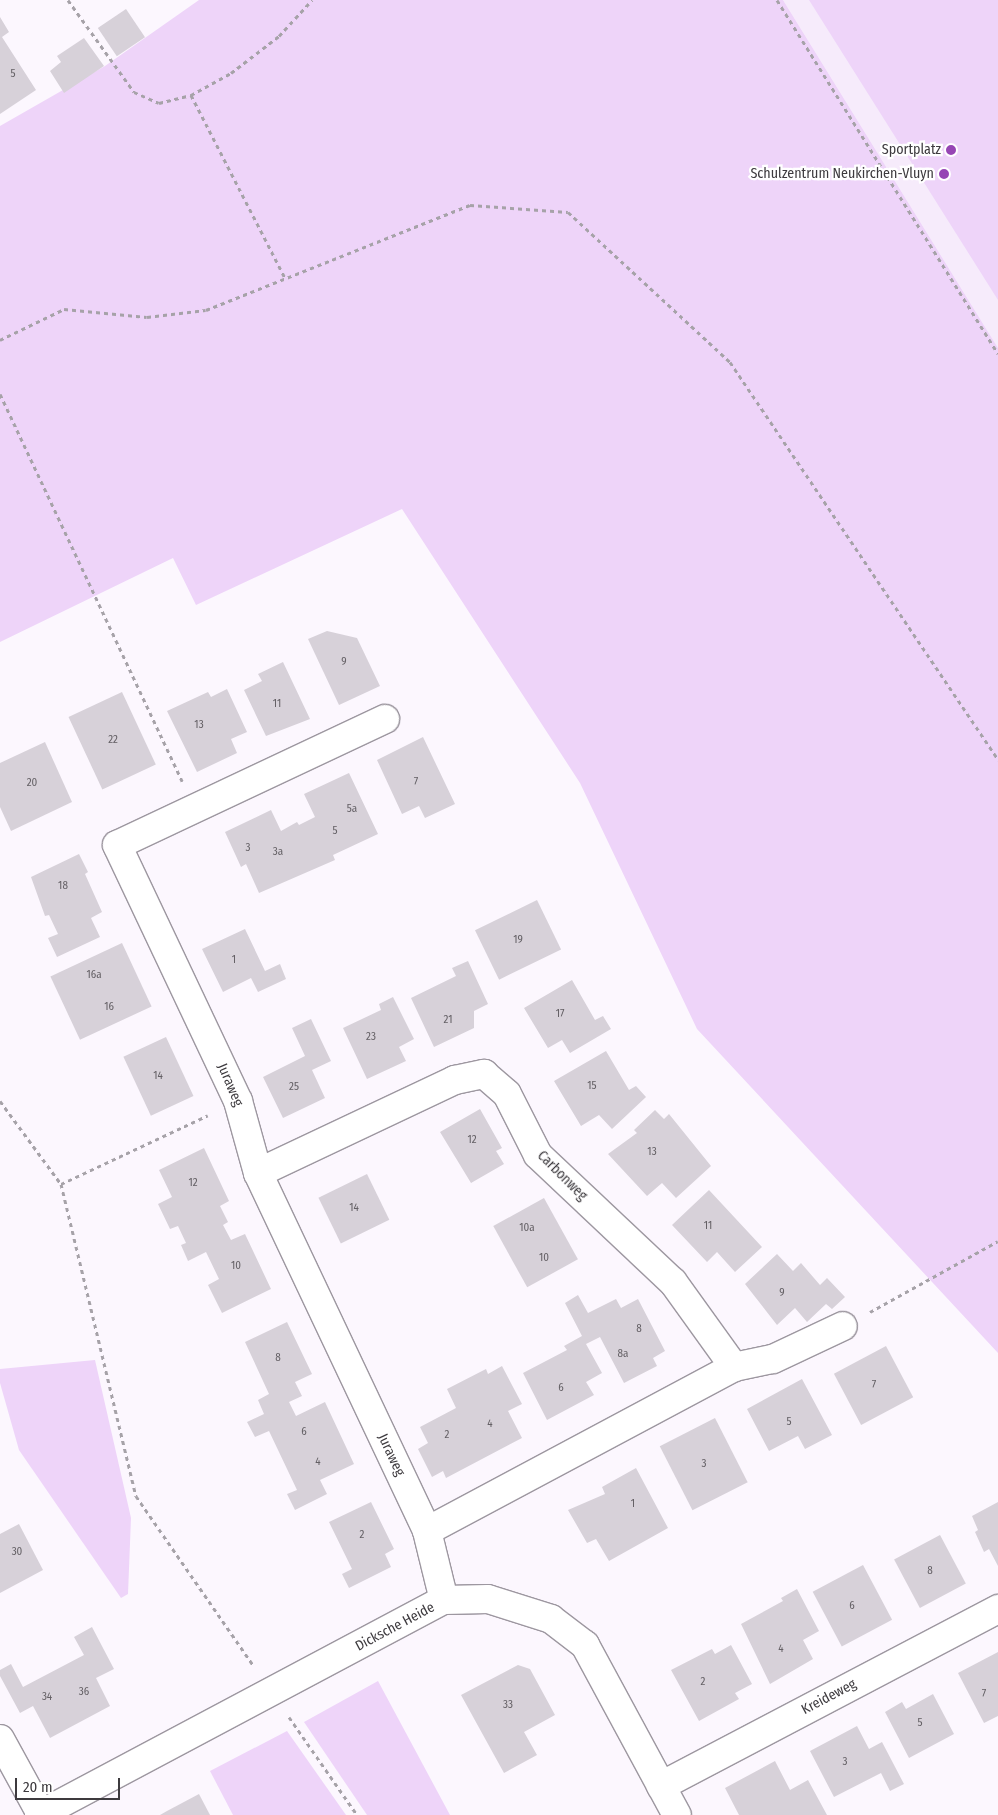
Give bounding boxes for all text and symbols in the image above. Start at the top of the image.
house number: 5 [10,67,16,81]
place label: Sportplatz [882,142,941,158]
marker: Sportplatz [945,144,957,156]
place label: Schulzentrum Neukirchen-Vluyn [750,166,934,182]
marker: Schulzentrum Neukirchen-Vluyn [938,168,950,180]
house number: 9 [341,655,347,669]
house number: 11 [273,697,281,711]
house number: 13 [194,718,204,732]
house number: 22 [108,733,118,747]
house number: 7 [414,775,418,789]
house number: 20 [27,776,37,790]
house number: 5a [347,802,357,816]
house number: 5 [332,824,338,838]
house number: 3 [246,841,250,855]
house number: 3a [273,845,283,859]
house number: 18 [58,879,68,893]
house number: 19 [513,933,523,947]
house number: 1 [232,953,236,967]
house number: 16a [86,968,102,982]
house number: 16 [104,1000,114,1014]
house number: 17 [556,1007,564,1021]
house number: 21 [444,1013,452,1027]
house number: 23 [366,1030,376,1044]
street label: Juraweg [213,1061,247,1109]
house number: 14 [153,1069,163,1083]
house number: 15 [587,1079,597,1093]
house number: 25 [289,1080,299,1094]
house number: 12 [467,1133,477,1147]
house number: 13 [647,1145,657,1159]
street label: Carbonweg [534,1148,590,1204]
house number: 12 [188,1176,198,1190]
house number: 14 [349,1201,359,1215]
house number: 11 [704,1219,712,1233]
house number: 10a [519,1221,535,1235]
house number: 10 [539,1251,549,1265]
house number: 10 [231,1259,241,1273]
house number: 9 [779,1286,785,1300]
house number: 8 [636,1322,642,1336]
house number: 8a [618,1347,628,1361]
house number: 8 [275,1351,281,1365]
house number: 7 [872,1378,876,1392]
house number: 6 [558,1381,564,1395]
house number: 5 [786,1415,792,1429]
house number: 4 [487,1417,493,1431]
house number: 6 [301,1425,307,1439]
house number: 2 [445,1428,449,1442]
street label: Juraweg [374,1431,408,1479]
house number: 4 [315,1455,321,1469]
house number: 3 [702,1457,706,1471]
house number: 1 [631,1497,635,1511]
house number: 2 [360,1528,364,1542]
house number: 30 [12,1545,22,1559]
house number: 8 [927,1564,933,1578]
street label: Dicksche Heide [353,1599,437,1655]
house number: 6 [849,1599,855,1613]
house number: 4 [778,1642,784,1656]
house number: 2 [701,1675,705,1689]
street label: Kreideweg [799,1676,859,1718]
house number: 36 [79,1685,89,1699]
house number: 7 [982,1687,986,1701]
house number: 34 [42,1690,52,1704]
house number: 33 [503,1698,513,1712]
house number: 5 [917,1716,923,1730]
house number: 3 [843,1755,847,1769]
scale bar [18,1768,122,1800]
text: 20 m [23,1778,53,1796]

